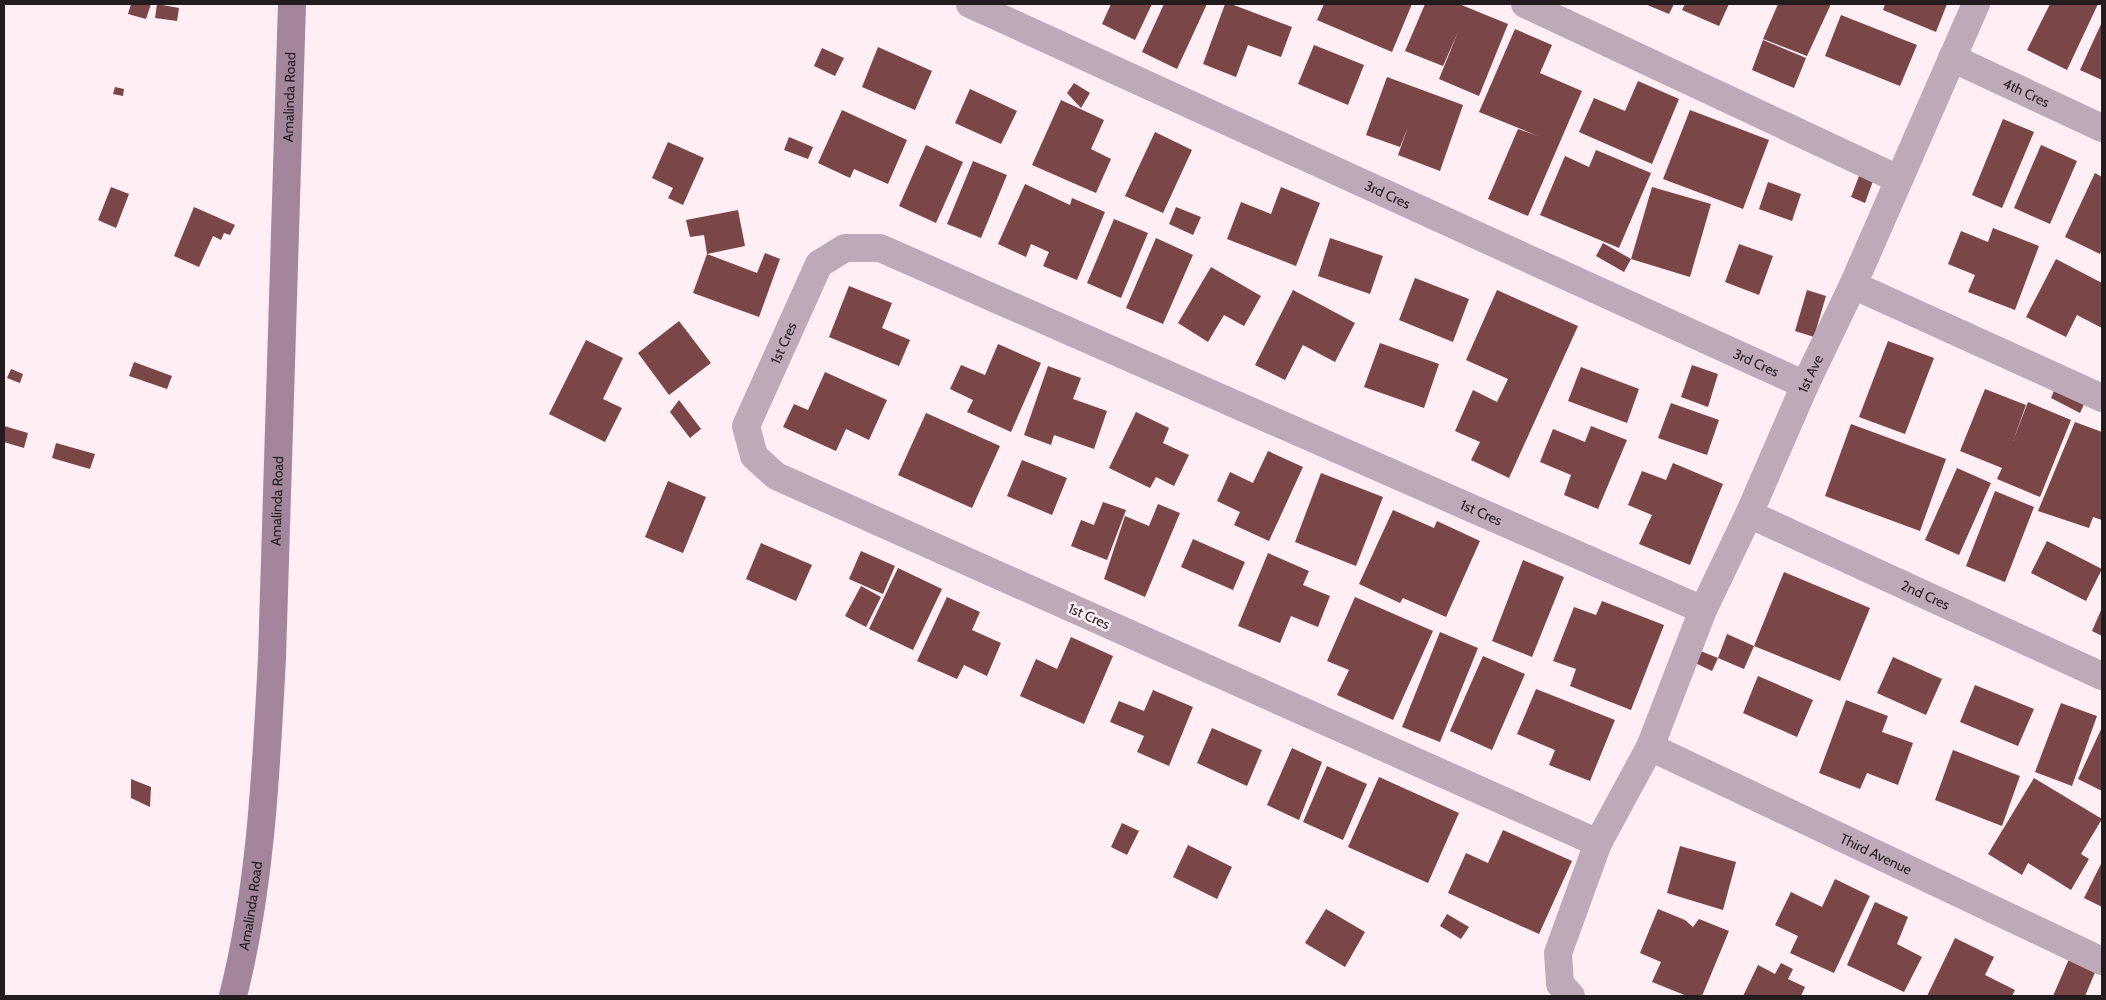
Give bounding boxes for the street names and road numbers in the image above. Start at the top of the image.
street label: Amalinda Road [279,52,300,142]
street label: 4th Cres [2000,74,2053,111]
street label: 3rd Cres [1362,176,1414,213]
street label: 1st Cres [766,319,801,367]
street label: 3rd Cres [1730,344,1782,381]
street label: 1st Ave [1794,352,1827,396]
street label: Amalinda Road [266,456,287,546]
street label: 1st Cres [1457,495,1505,530]
street label: 2nd Cres [1898,576,1953,614]
street label: 1st Cres [1065,599,1113,633]
street label: Third Avenue [1837,829,1915,879]
street label: Amalinda Road [235,860,266,952]

